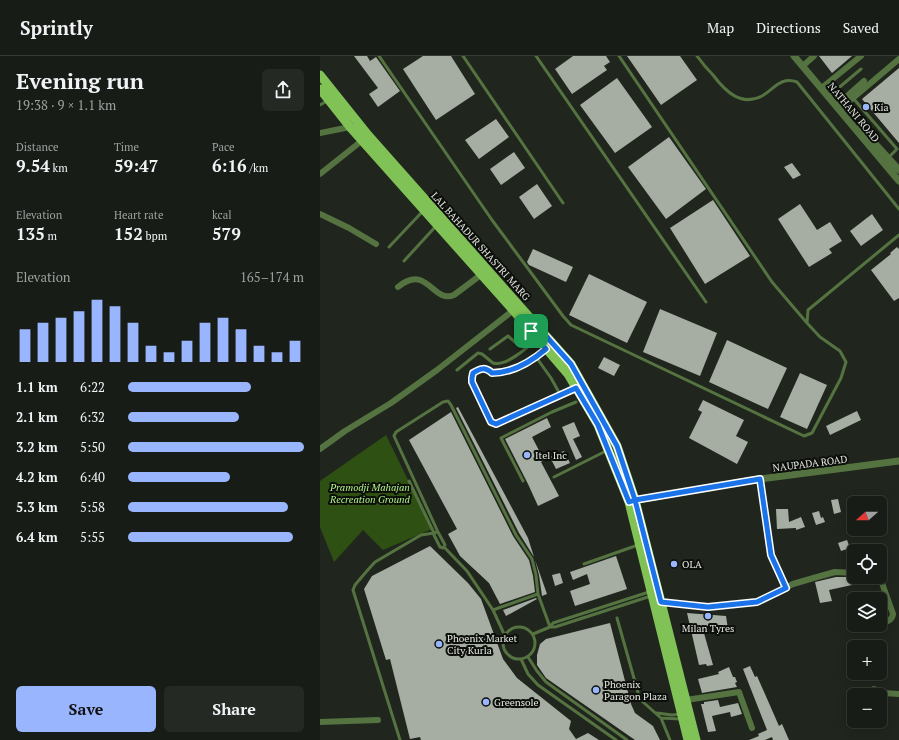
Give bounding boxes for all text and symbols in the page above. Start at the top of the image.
text: Sprintly [20,15,93,40]
text: Map [707,18,734,37]
text: Directions [756,18,821,37]
text: Saved [843,18,879,37]
text: Evening run [16,66,144,95]
button: share [262,69,304,111]
street label: NATHANI ROAD [825,80,882,145]
text: 19:38 · 9 × 1.1 km [16,96,116,114]
place label: Kia [874,101,889,114]
marker: Kia [861,102,871,112]
text: Distance [16,140,59,154]
text: Time [114,140,139,154]
text: Pace [212,140,235,154]
text: 9.54 [16,154,50,177]
text: 59:47 [114,154,158,177]
text: 6:16 [212,154,247,177]
text: km [50,161,68,175]
text: /km [247,161,268,175]
street label: LAL BAHADUR SHASTRI MARG [428,189,533,303]
text: Elevation [16,208,62,222]
text: Heart rate [114,208,163,222]
text: kcal [212,208,232,222]
text: 135 [16,222,45,245]
text: 152 [114,222,143,245]
text: 579 [212,222,241,245]
text: m [45,229,57,243]
text: bpm [143,229,167,243]
text: Elevation [16,268,71,286]
text: 165–174 m [240,268,304,286]
pin [514,314,548,348]
icon: arrive [520,320,542,342]
text: 1.1 km [16,378,58,396]
text: 6:22 [80,378,105,396]
text: 2.1 km [16,408,58,426]
text: 6:32 [80,408,105,426]
text: 3.2 km [16,438,58,456]
text: 5:50 [80,438,105,456]
place label: Itel Inc [535,449,567,462]
marker: Itel Inc [522,450,532,460]
street label: NAUPADA ROAD [772,452,848,475]
text: 4.2 km [16,468,58,486]
text: 6:40 [80,468,105,486]
park label: Pramodji Mahajan Recreation Ground [329,481,411,506]
north arrow [847,496,887,536]
map controls [847,496,887,728]
text: 5.3 km [16,498,58,516]
text: 5:58 [80,498,105,516]
text: 6.4 km [16,528,58,546]
text: 5:55 [80,528,105,546]
button: locate [847,544,887,584]
place label: OLA [682,558,702,571]
marker: OLA [669,559,679,569]
button: layers [847,592,887,632]
marker: Milan Tyres [703,611,713,621]
place label: Milan Tyres [682,622,734,635]
place label: Phoenix Market City Kurla [447,632,518,657]
marker: Phoenix Market City Kurla [434,639,444,649]
button: + [847,640,887,680]
place label: Phoenix Paragon Plaza [604,678,667,703]
marker: Phoenix Paragon Plaza [591,685,601,695]
button: Save [16,686,156,732]
button: Share [164,686,304,732]
button: − [847,688,887,728]
place label: Greensole [494,696,539,709]
marker: Greensole [481,697,491,707]

